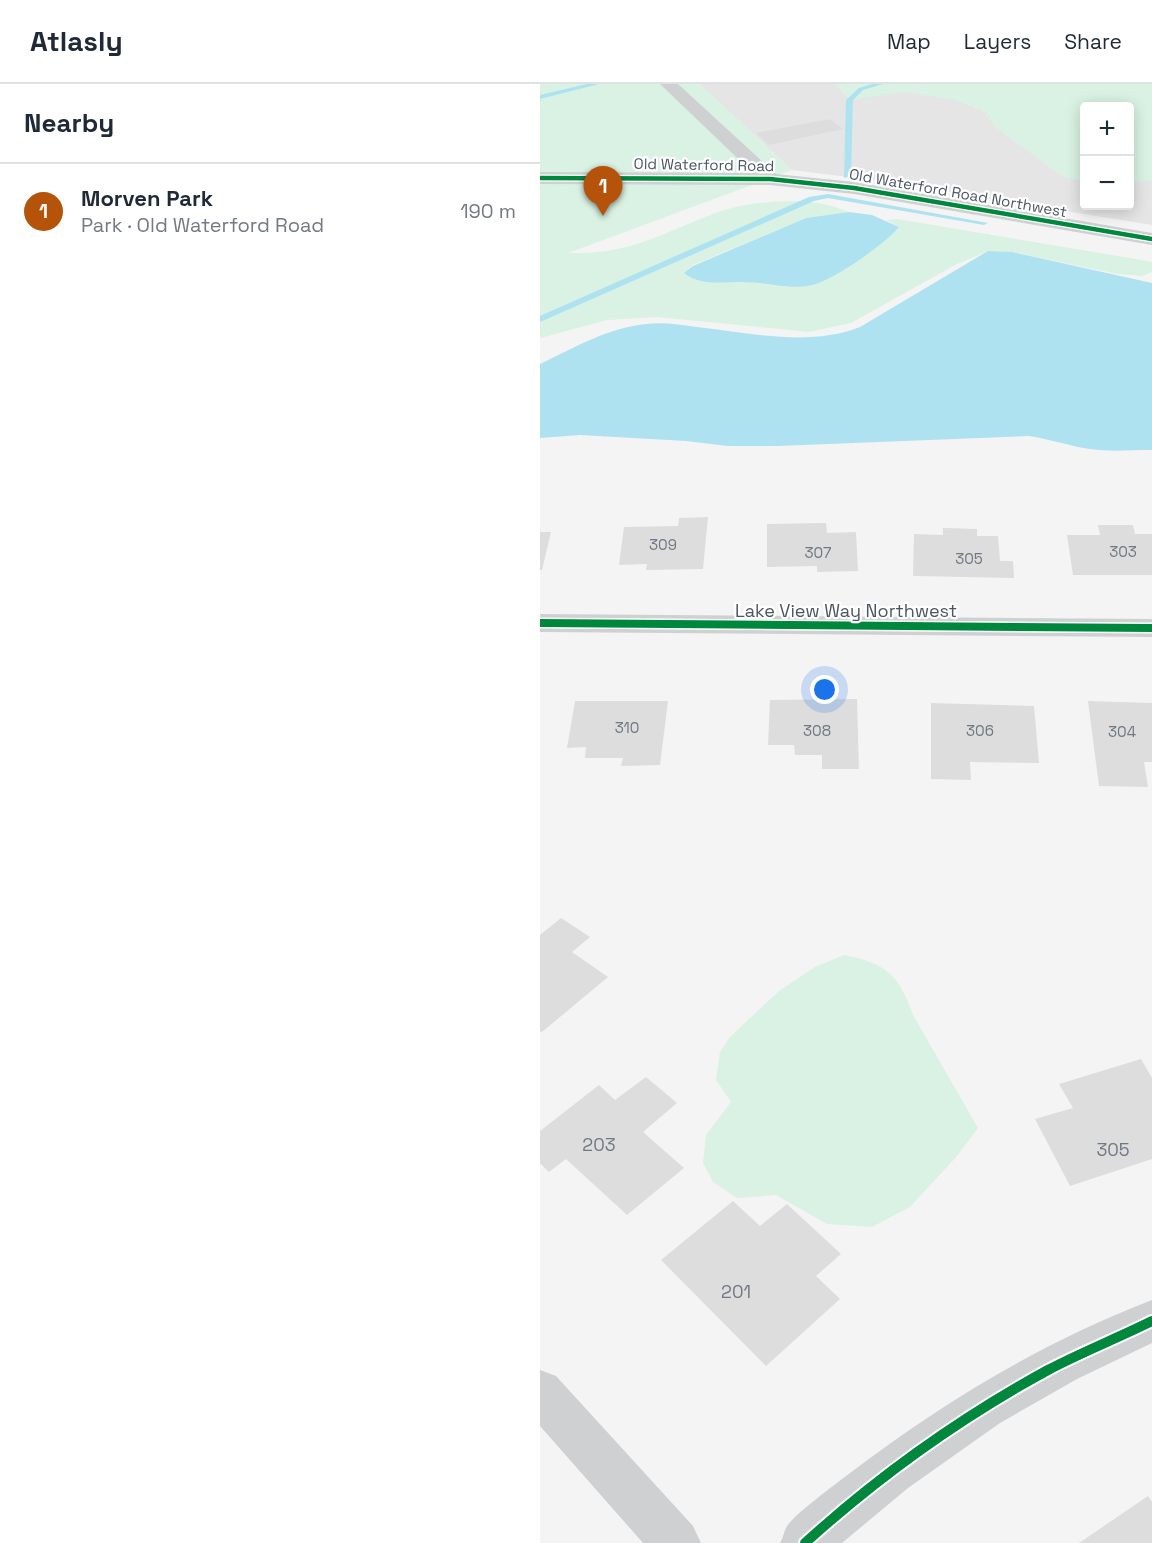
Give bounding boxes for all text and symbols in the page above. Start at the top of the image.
text: Atlasly [30,23,123,59]
text: Map [887,28,931,55]
text: Layers [964,28,1031,55]
text: Share [1064,28,1122,55]
map controls [1080,102,1134,210]
button: + [1080,102,1134,156]
text: Nearby [24,106,114,140]
street label: Old Waterford Road [634,154,774,175]
button: − [1080,156,1134,210]
street label: Old Waterford Road Northwest [848,164,1069,221]
pin: 1 [584,166,622,216]
text: Morven Park [81,184,213,212]
text: 1 [39,198,48,224]
text: 190 m [460,198,516,224]
text: Park · Old Waterford Road [81,212,324,238]
house number: 309 [649,535,677,554]
house number: 303 [1109,542,1137,561]
house number: 307 [805,543,831,562]
house number: 305 [955,549,983,568]
street label: Lake View Way Northwest [735,599,957,622]
your location [810,675,839,704]
house number: 310 [615,718,639,737]
house number: 308 [803,721,831,740]
house number: 306 [966,721,994,740]
house number: 304 [1108,722,1136,741]
house number: 203 [582,1133,616,1156]
house number: 305 [1096,1138,1130,1161]
house number: 201 [721,1280,751,1303]

